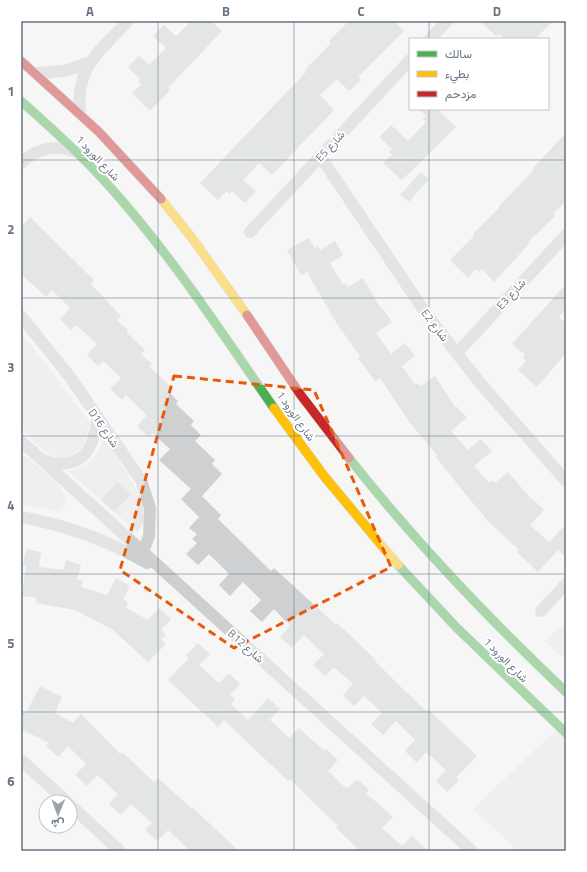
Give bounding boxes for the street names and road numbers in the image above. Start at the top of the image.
street label: E5 شارع [312,127,349,165]
street label: شارع الورود 1 [72,132,124,184]
street label: E3 شارع [493,275,530,313]
street label: E2 شارع [418,305,453,345]
street label: شارع الورود 1 [273,388,319,444]
street label: D16 شارع [85,405,123,451]
street label: B12 شارع [224,625,268,667]
street label: شارع الورود 1 [480,634,532,686]

